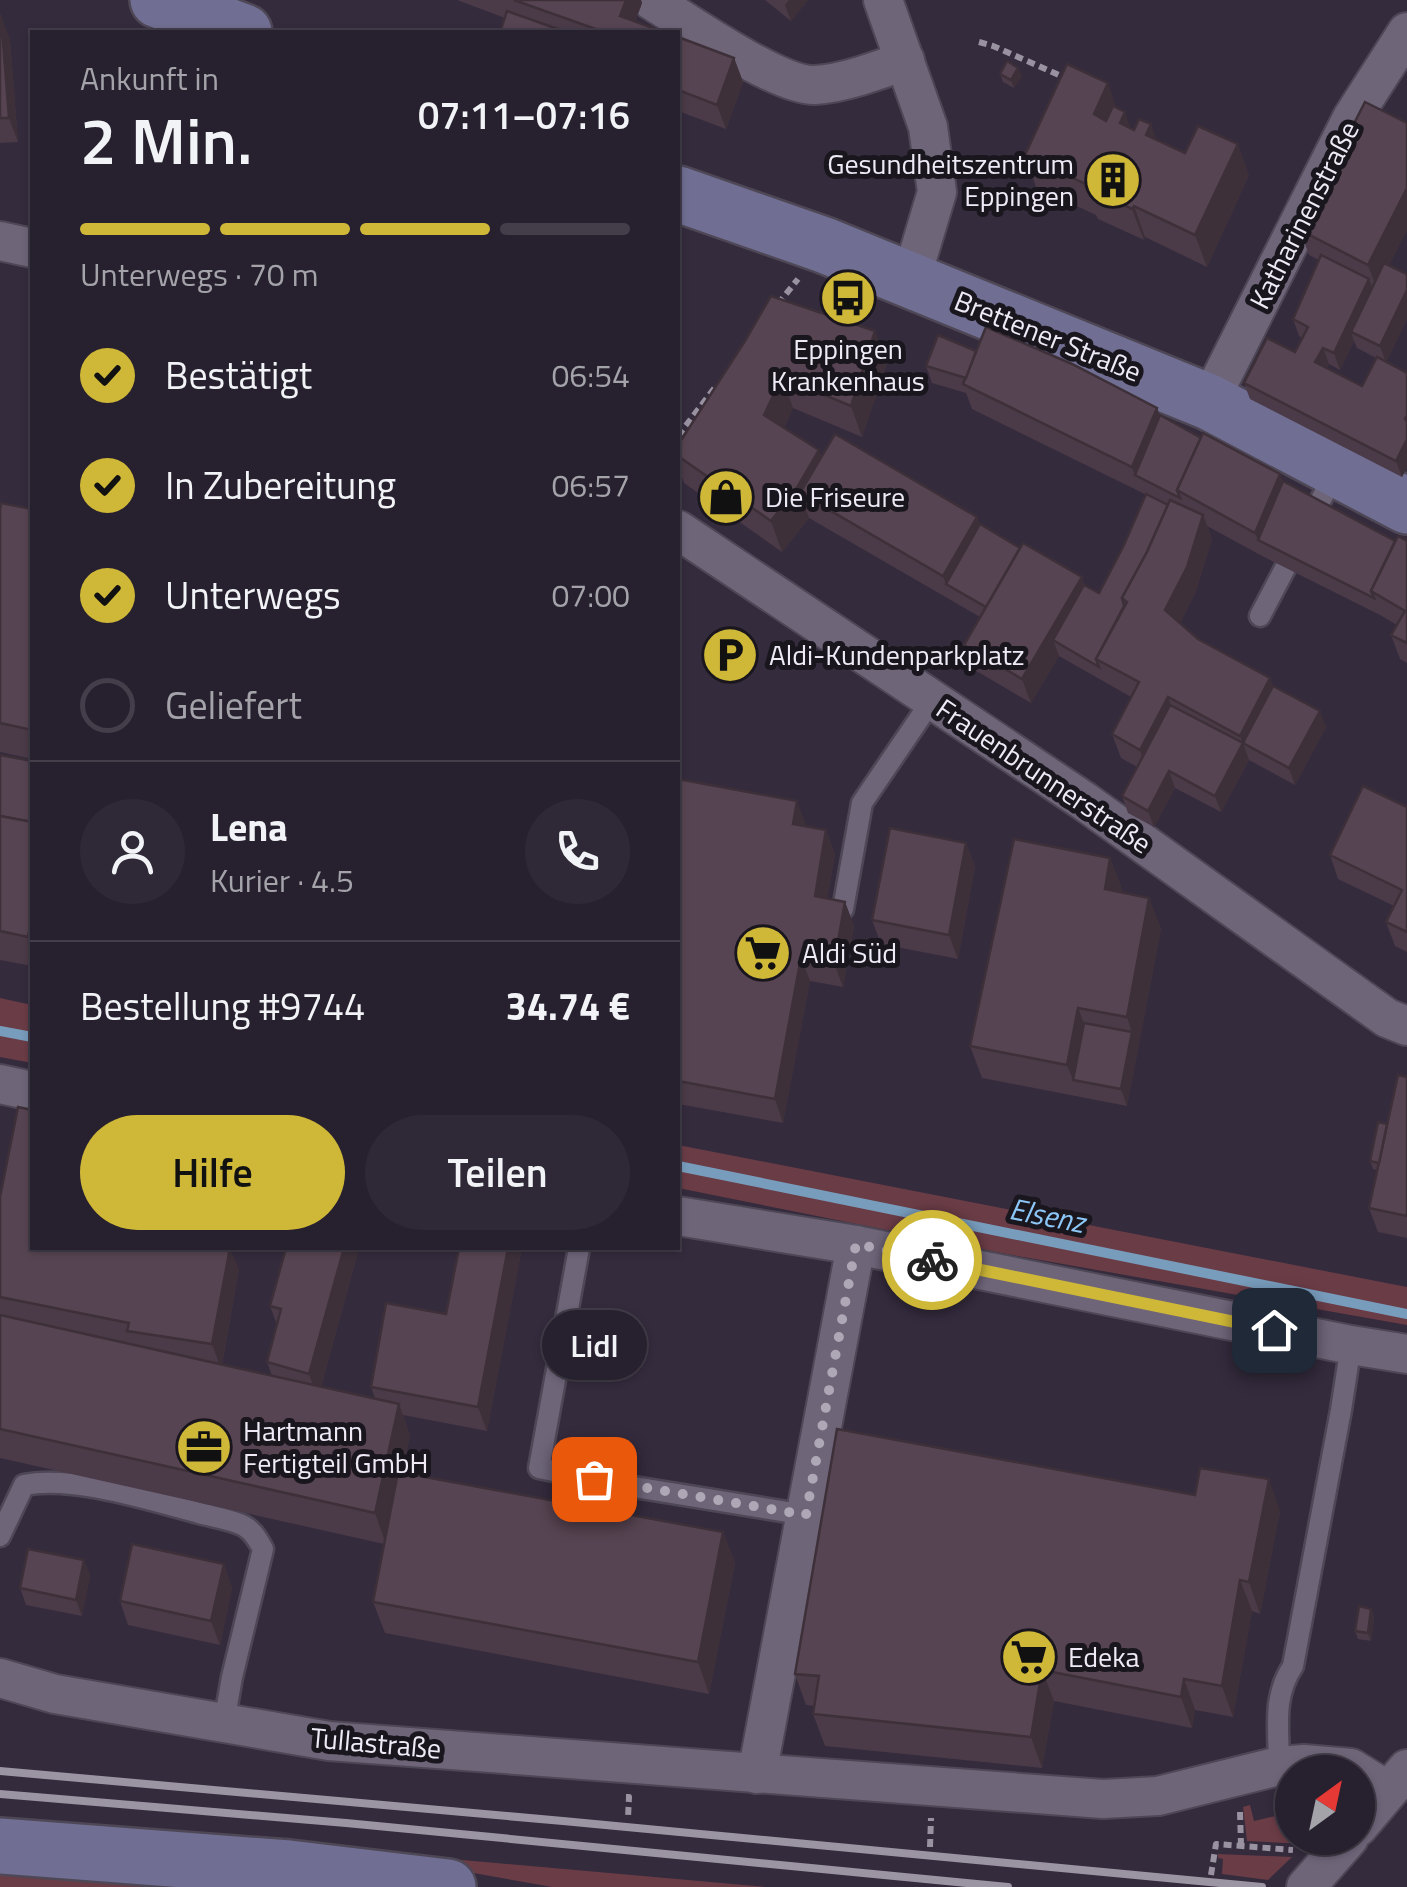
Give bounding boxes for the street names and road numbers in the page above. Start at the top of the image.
street label: Katharinenstraße [1238,113,1369,316]
street label: Brettener Straße [948,278,1148,393]
street label: Frauenbrunnerstraße [928,687,1161,864]
street label: Tullastraße [309,1715,443,1770]

